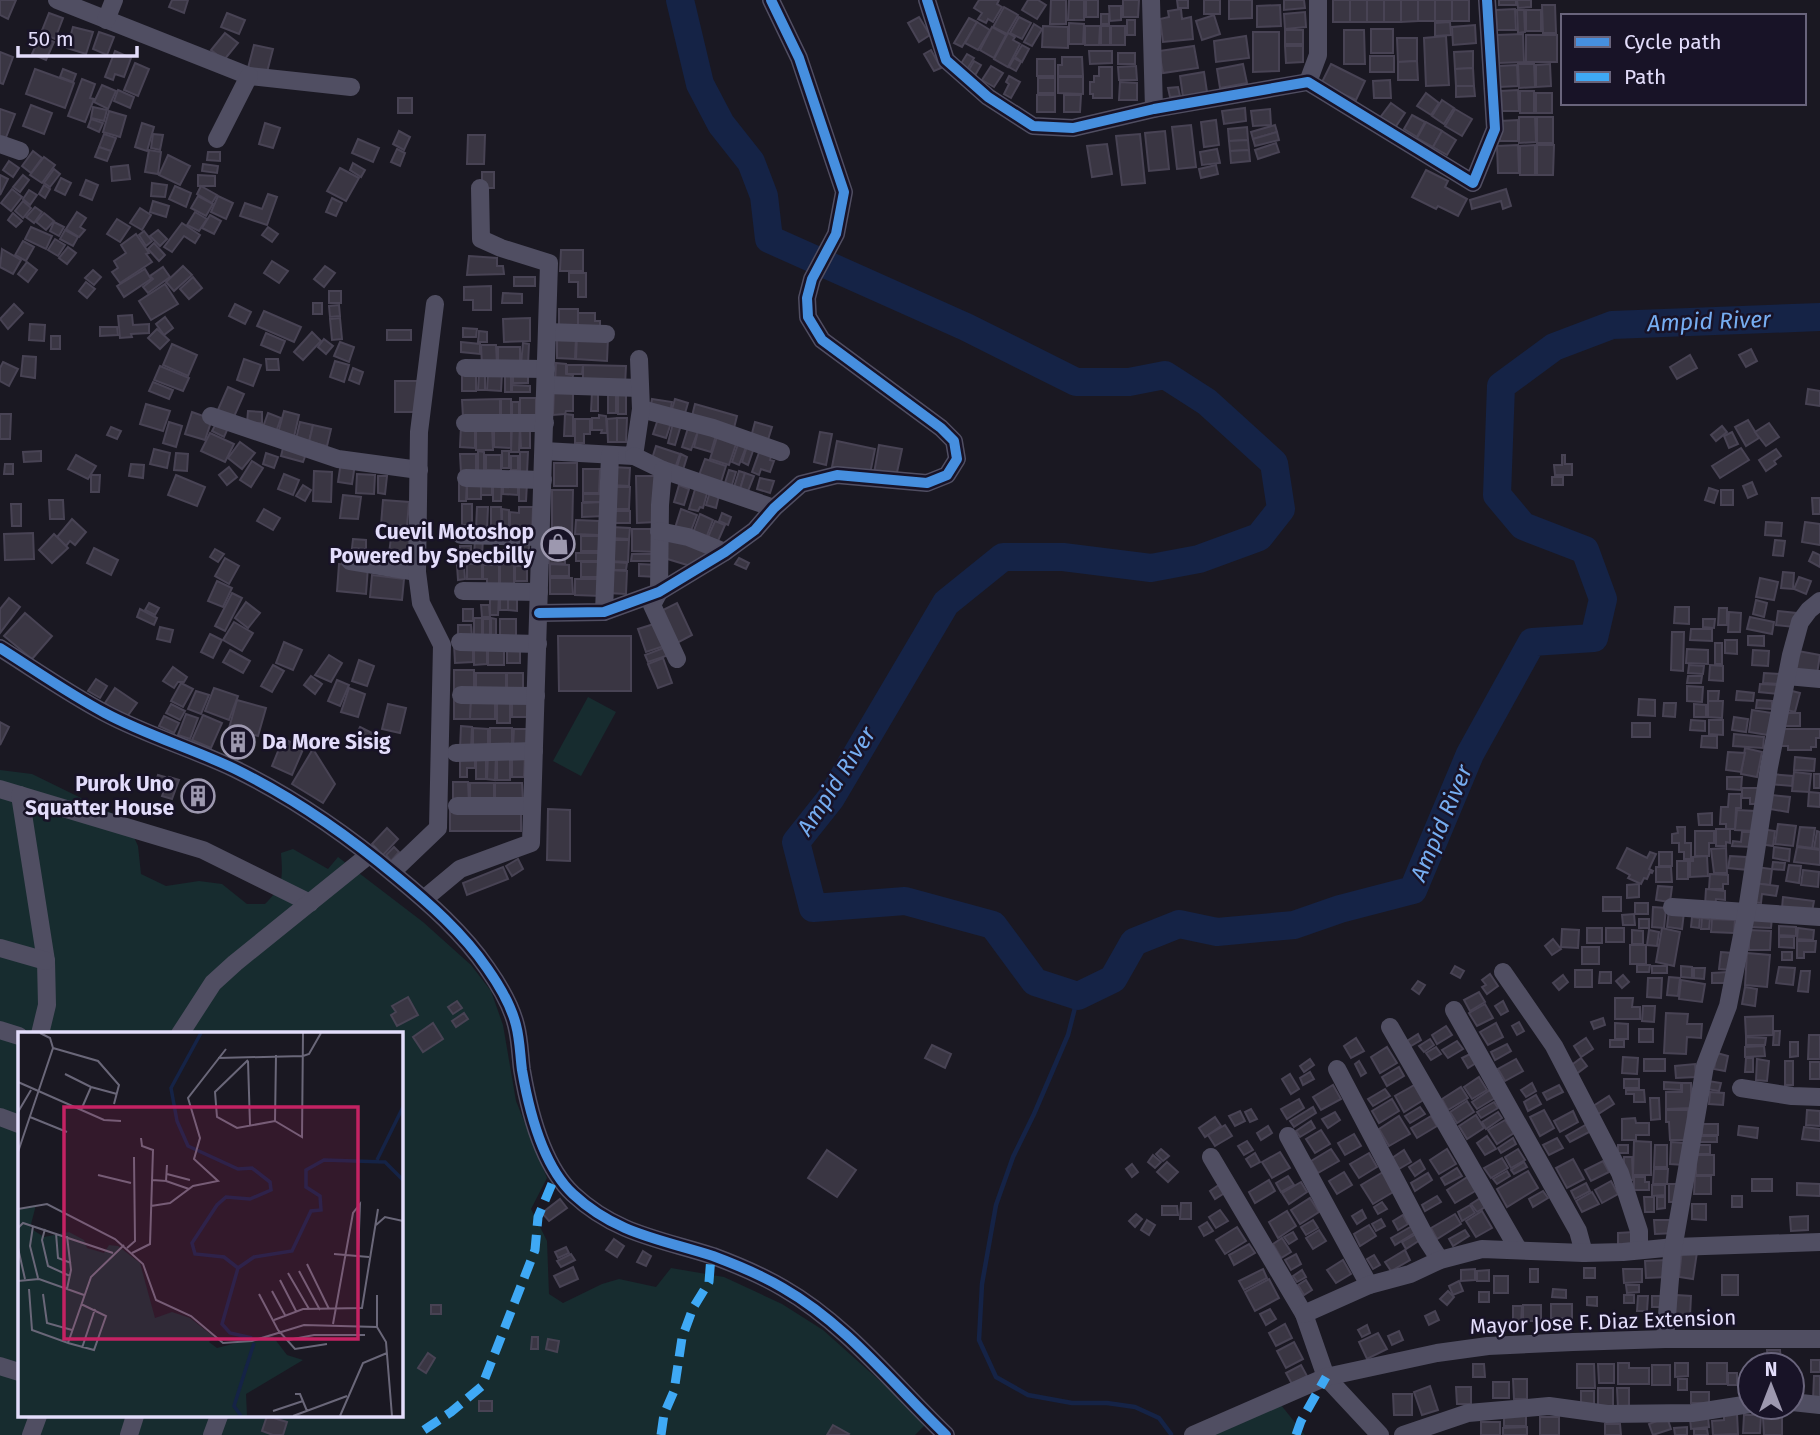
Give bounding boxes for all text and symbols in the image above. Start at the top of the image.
scale bar [18,14,136,58]
legend [1561,14,1806,105]
text: 50 m [28,26,74,52]
text: Cycle path [1624,29,1722,55]
text: Path [1624,64,1666,90]
water label: Ampid River [1646,305,1773,337]
place label: Cuevil Motoshop Powered by Specbilly [329,519,534,569]
shop icon: Cuevil Motoshop Powered by Specbilly [539,525,577,563]
water label: Ampid River [790,720,882,841]
building icon: Da More Sisig [219,723,257,761]
place label: Da More Sisig [262,729,391,755]
water label: Ampid River [1404,759,1479,886]
place label: Purok Uno Squatter House [25,771,174,821]
building icon: Purok Uno Squatter House [179,777,217,815]
inset map [18,1032,402,1418]
street label: Mayor Jose F. Diaz Extension [1469,1304,1737,1340]
north arrow [1736,1351,1806,1421]
text: N [1765,1358,1777,1381]

